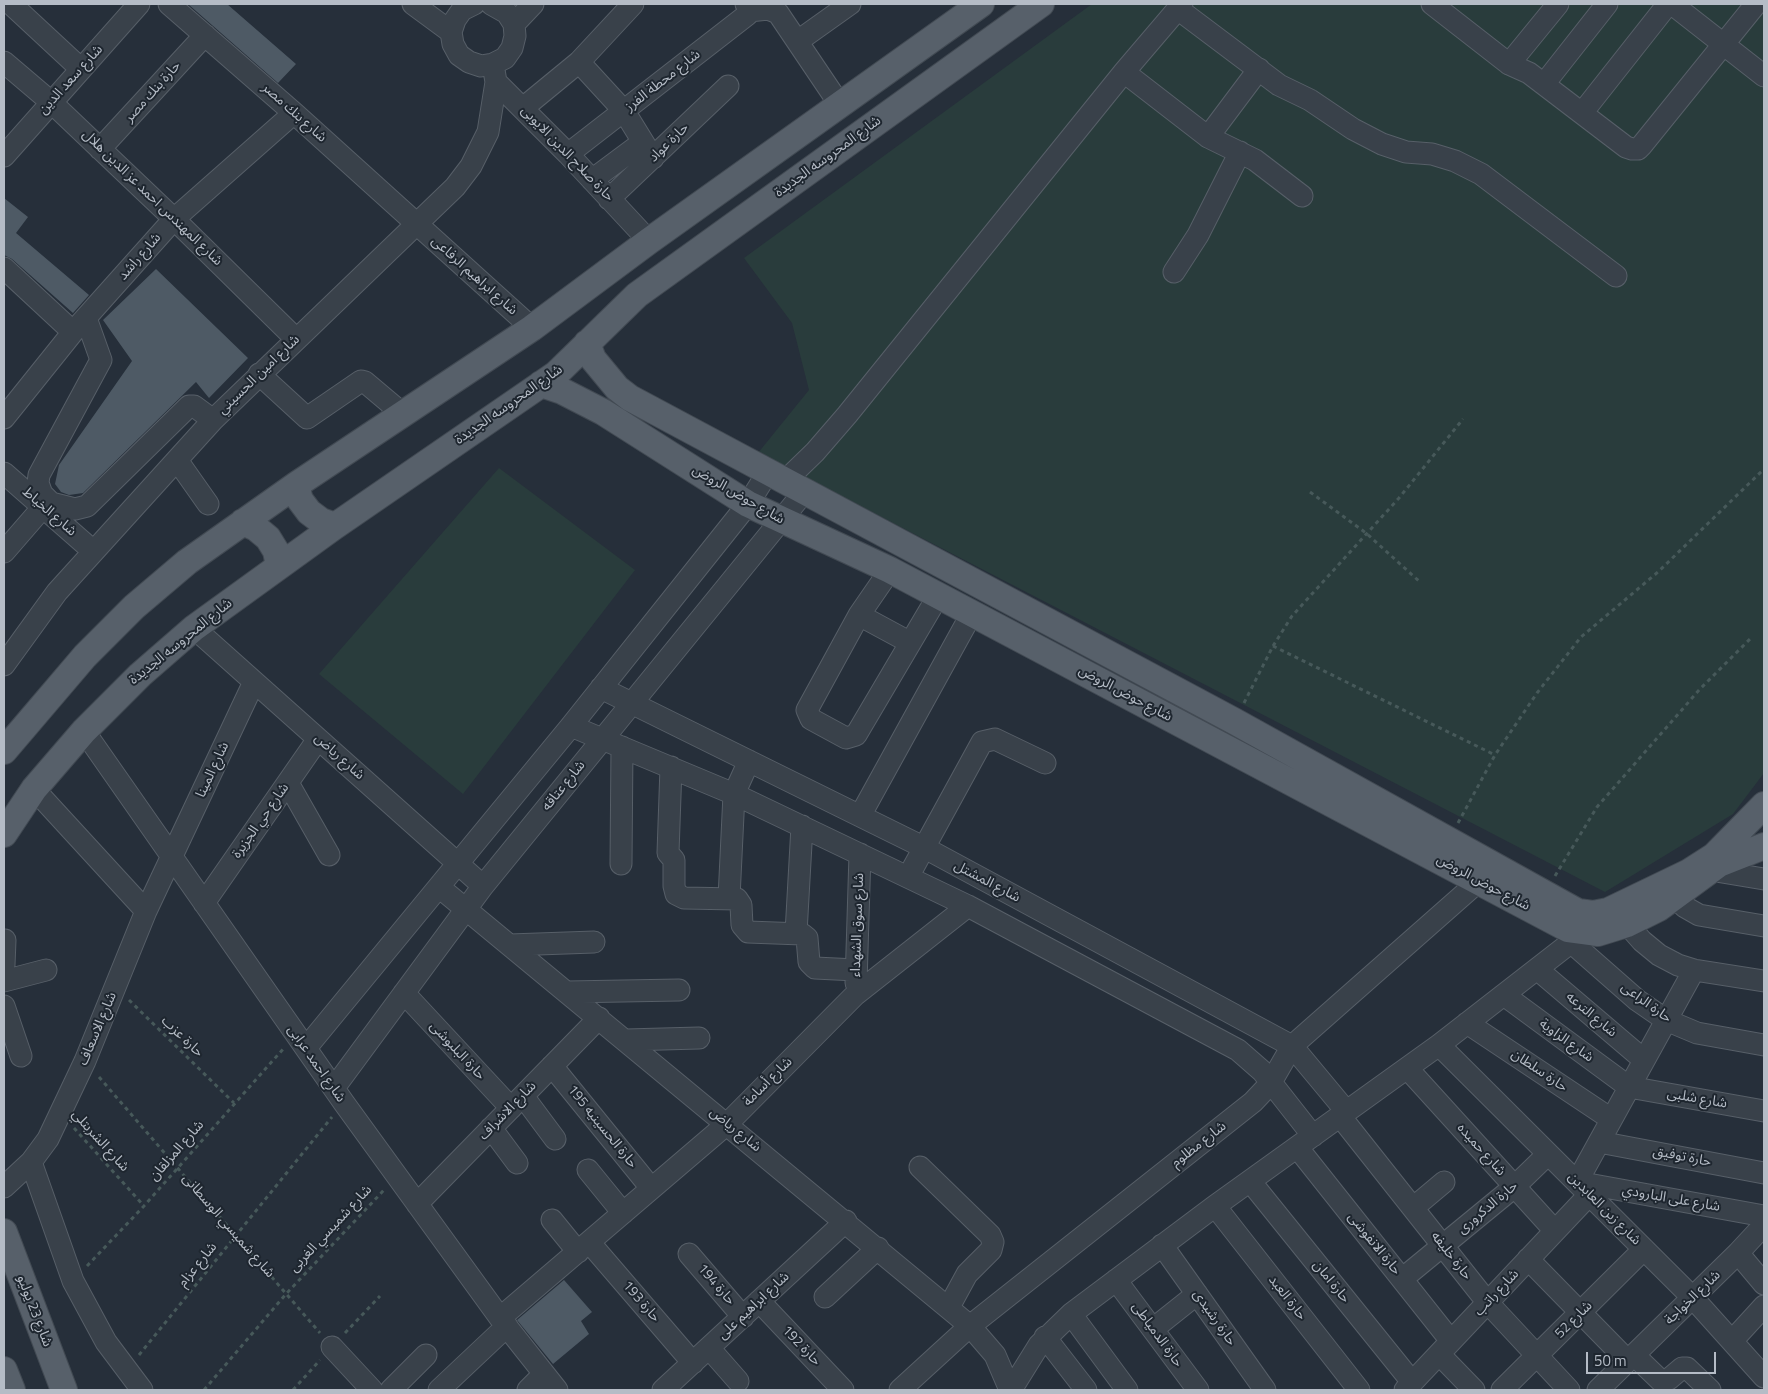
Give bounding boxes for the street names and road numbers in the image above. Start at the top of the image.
street label: شارع سعد الدين [35,42,107,118]
street label: شارع محطة الفرز [622,46,704,116]
street label: حارة بنك مصر [121,58,185,126]
street label: شارع بنك مصر [258,80,330,146]
street label: حارة صلاح الدين الايوبى [517,103,617,205]
street label: شارع المحروسه الجديدة [771,113,885,201]
street label: حارة عواد [645,120,693,166]
street label: شارع المهندس احمد عز الدين هلال [78,126,226,270]
street label: شارع راشد [115,230,165,284]
street label: شارع ابراهيم الرفاعى [428,233,520,319]
street label: شارع امين الحسيني [214,332,304,418]
street label: شارع المحروسه الجديدة [452,362,566,448]
street label: شارع حوض الروض [689,462,787,528]
street label: شارع الخياط [18,484,80,540]
street label: شارع المحروسه الجديدة [126,595,236,689]
street label: شارع حوض الروض [1075,662,1175,726]
street label: شارع رياض [310,730,368,784]
street label: شارع المينا [193,739,233,801]
street label: شارع عتاقه [539,757,589,815]
street label: شارع حي الجزيرة [229,780,293,862]
street label: شارع حوض الروض [1433,851,1533,915]
street label: شارع المشتل [951,858,1023,906]
street label: شارع سوق الشهداء [848,873,868,977]
street label: حارة الراعى [1617,979,1675,1027]
street label: شارع الترعه [1562,989,1620,1041]
street label: شارع الاسعاف [75,990,121,1068]
street label: حارة عزب [157,1013,207,1061]
street label: شارع الزاوية [1536,1016,1596,1066]
street label: حارة البلبوشى [426,1018,488,1084]
street label: شارع احمد عرابى [283,1022,349,1106]
street label: حارة سلطان [1508,1046,1570,1096]
street label: شارع أسامة [740,1054,796,1110]
street label: شارع الاشراف [476,1078,540,1144]
street label: حارة الحسينيه 195 [563,1082,641,1172]
street label: شارع شلبى [1666,1085,1728,1113]
street label: شارع رياض [706,1104,764,1156]
street label: شارع الشربتلي [68,1106,132,1176]
street label: شارع المزلقان [146,1117,208,1185]
street label: شارع مظلوم [1168,1118,1230,1172]
street label: شارع حميده [1453,1120,1509,1180]
street label: حارة توفيق [1651,1143,1713,1171]
street label: شارع زين العابدين [1564,1169,1644,1249]
street label: شارع شميسي الوسطانى [178,1170,278,1282]
street label: حارة الدكرورى [1454,1178,1522,1238]
street label: شارع شميسي الغربى [286,1182,376,1276]
street label: شارع على البارودي [1621,1182,1721,1216]
street label: حارة الانفوشى [1344,1209,1404,1279]
street label: حارة خليفه [1427,1228,1475,1284]
street label: شارع عزام [175,1239,221,1291]
street label: حارة امان [1309,1257,1353,1307]
street label: حارة 194 [694,1261,738,1309]
street label: شارع راتب [1471,1266,1523,1320]
street label: شارع الخواجة [1662,1267,1724,1329]
street label: شارع ابراهيم على [715,1269,793,1343]
street label: حارة العبد [1264,1272,1310,1324]
street label: شارع 23 يوليو [13,1273,55,1349]
street label: حارة 193 [619,1278,663,1326]
street label: حارة رشيدى [1189,1287,1239,1349]
street label: شارع 52 [1552,1298,1596,1342]
street label: حارة الدمياطى [1128,1299,1186,1371]
street label: حارة 192 [778,1322,824,1370]

